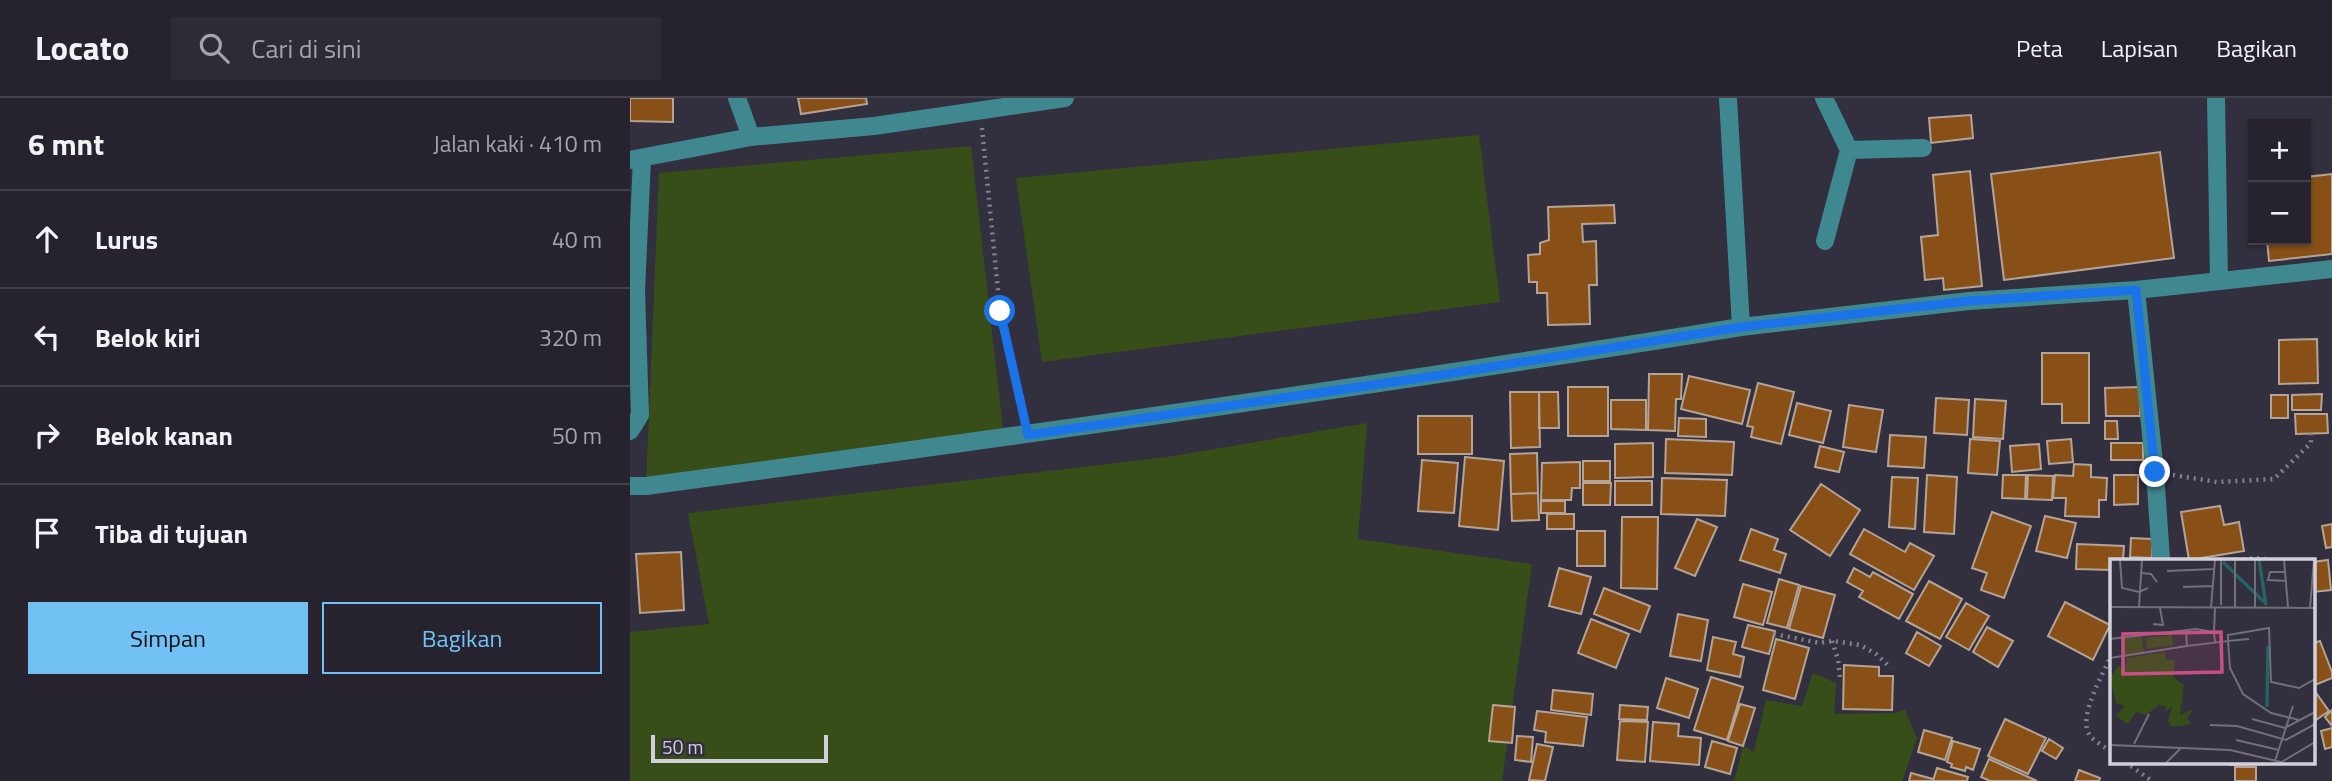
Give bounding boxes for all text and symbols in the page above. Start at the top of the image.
search box [171,17,661,80]
text: Locato [35,23,129,73]
icon: search [195,29,233,67]
text: Cari di sini [251,29,361,68]
text: Peta [2016,30,2063,66]
text: Lapisan [2101,30,2178,66]
text: Bagikan [2216,30,2297,66]
map controls [2248,119,2311,245]
button: + [2248,119,2311,182]
text: 6 mnt [28,121,104,167]
text: Jalan kaki · 410 m [433,126,602,161]
button: − [2248,182,2311,245]
icon: ahead [28,220,66,258]
text: Lurus [95,220,158,259]
text: 40 m [552,222,602,257]
route start [984,295,1015,326]
icon: left [28,318,66,356]
text: Belok kiri [95,318,201,357]
text: 320 m [539,320,602,355]
icon: right [28,416,66,454]
text: Belok kanan [95,416,233,455]
text: 50 m [552,418,602,453]
route end [2139,456,2170,487]
icon: arrive [28,514,66,552]
text: Tiba di tujuan [95,514,248,553]
inset map [2110,559,2315,764]
button: Simpan [28,602,308,674]
button: Bagikan [322,602,602,674]
scale bar [651,732,828,764]
text: 50 m [662,732,703,761]

